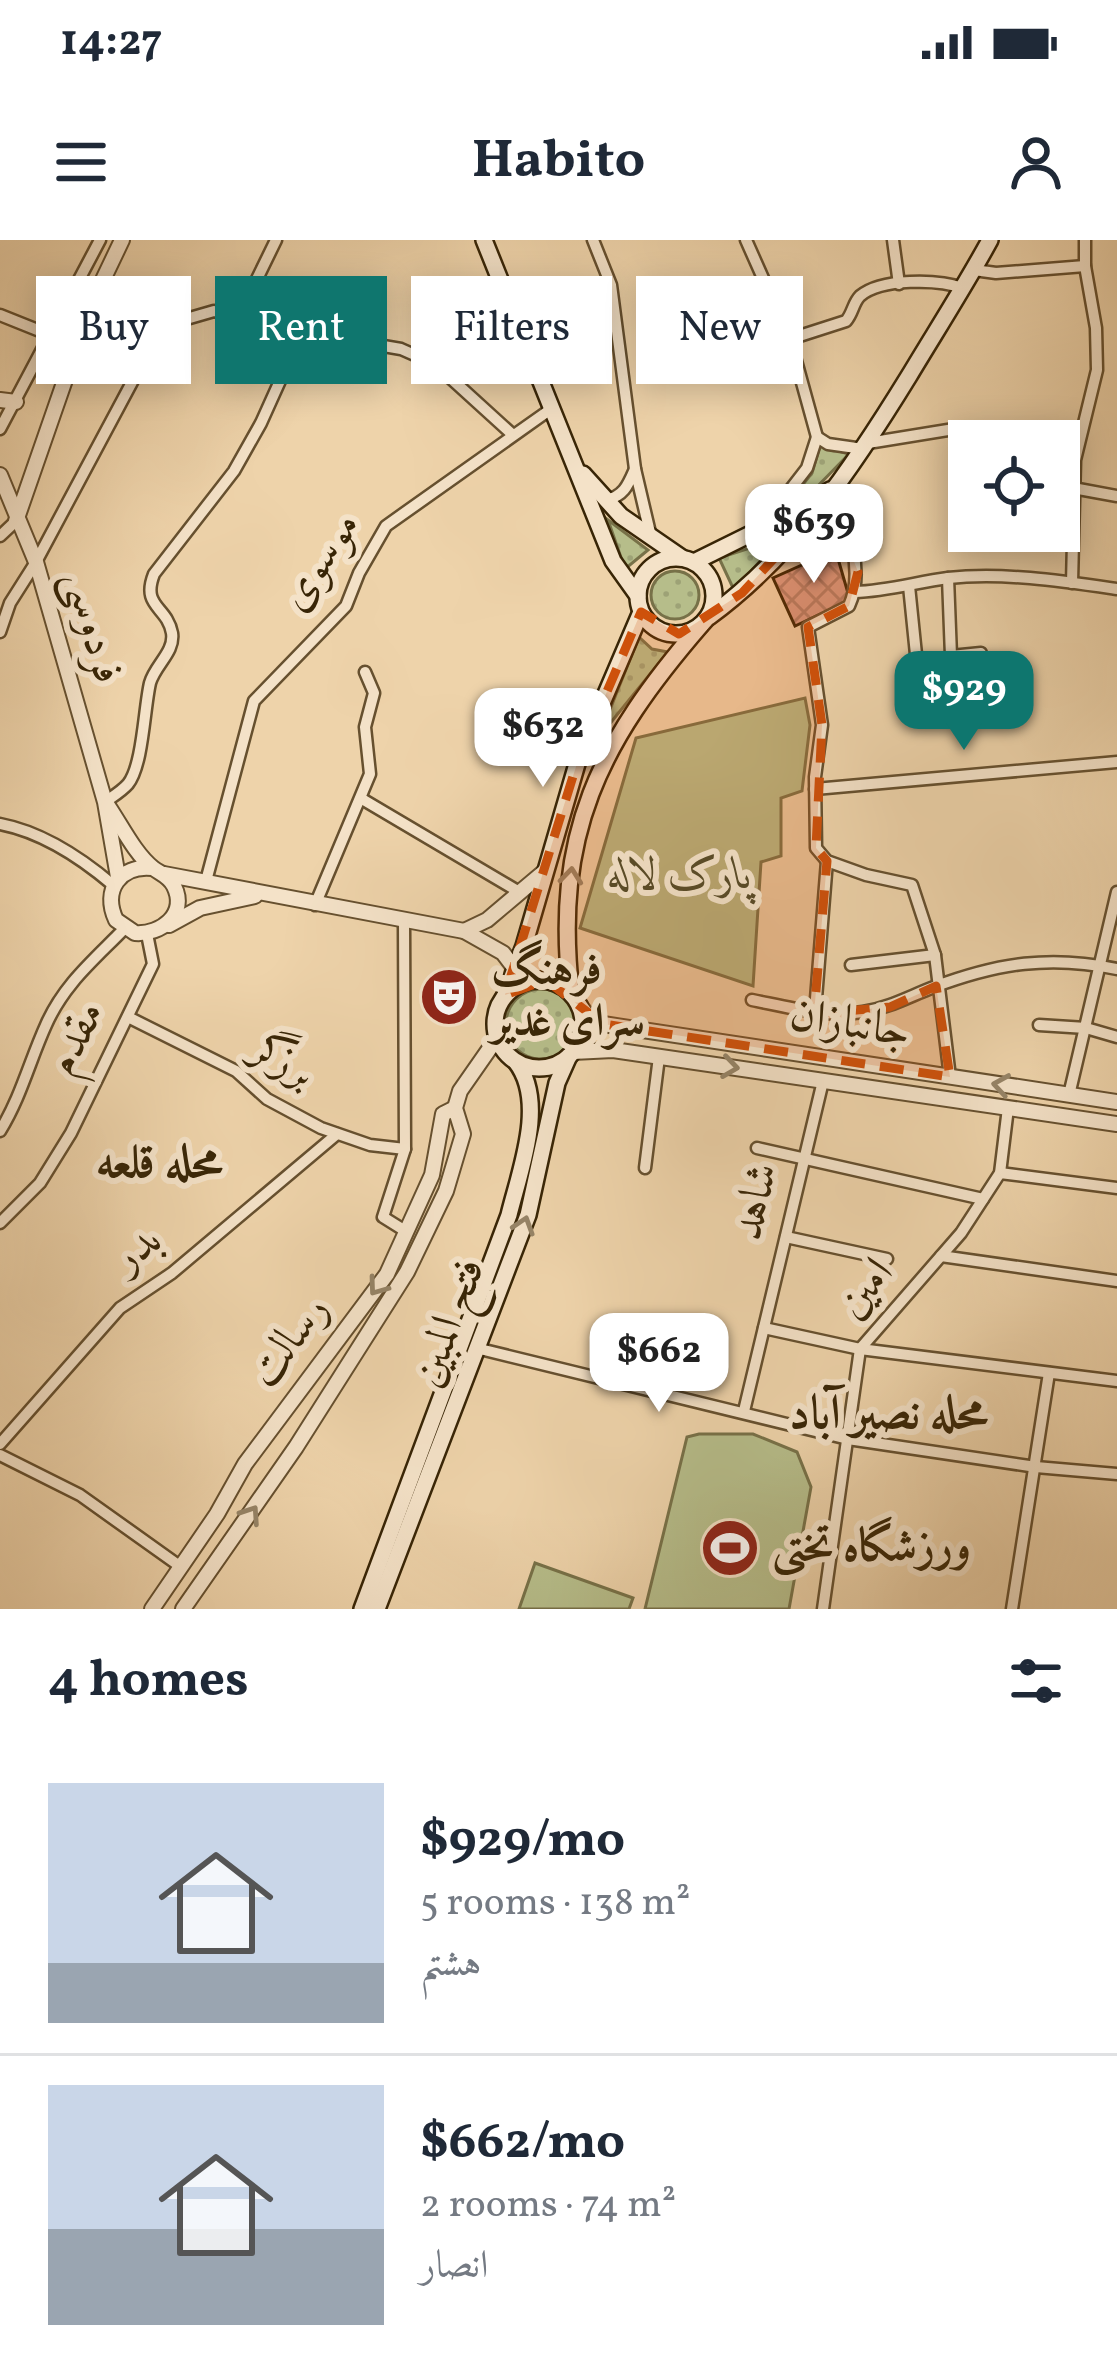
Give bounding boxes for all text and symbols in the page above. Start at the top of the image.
text: 14:27 [60,11,163,74]
text: Habito [472,125,645,200]
icon: menu [48,129,114,195]
icon: person [1003,129,1069,195]
chip: Buy [36,276,191,384]
chip: Rent [215,276,387,384]
chip: Filters [411,276,612,384]
chip: New [636,276,803,384]
map controls [948,420,1080,552]
button: locate [948,420,1080,552]
pin: $639 [743,484,885,586]
text: $639 [772,496,856,550]
street label: موسوی [265,499,377,625]
street label: فردوسی [46,563,138,691]
pin: $929 [893,651,1035,753]
text: $929 [922,663,1006,717]
pin: $632 [472,688,614,790]
text: $632 [501,700,585,754]
park label: پارک لاله [607,845,756,908]
one-way arrow [558,866,583,885]
place label: فرهنگ سرای غدیر [486,939,645,1055]
theatre icon: فرهنگ سرای غدیر [418,966,480,1028]
street label: جانبازان [785,984,915,1066]
street label: مقدم [32,991,126,1089]
street label: برزگر [236,1015,328,1106]
one-way arrow [721,1053,740,1079]
one-way arrow [992,1073,1011,1099]
district label: محله قلعه [96,1131,223,1198]
street label: شاهد [718,1157,796,1247]
street label: بدر [97,1211,176,1292]
one-way arrow [510,1215,535,1236]
street label: امین [822,1245,910,1333]
street label: فتح المبین [397,1250,508,1398]
one-way arrow [369,1274,391,1295]
street label: رسالت [234,1283,346,1401]
pin: $662 [588,1313,730,1415]
text: $662 [617,1325,701,1379]
district label: محله نصیر آباد [789,1382,988,1449]
one-way arrow [237,1506,259,1528]
place label: ورزشگاه تختی [772,1516,971,1580]
sports icon: ورزشگاه تختی [699,1517,761,1579]
text: 4 homes [48,1646,249,1717]
icon: filters [1003,1648,1069,1714]
text: $929/mo [420,1806,625,1877]
icon: home [144,1831,288,1975]
text: 5 rooms · 138 m² [420,1877,691,1931]
text: هشتم [420,1938,482,1992]
text: $662/mo [420,2108,625,2179]
icon: home [144,2133,288,2277]
text: 2 rooms · 74 m² [420,2179,676,2233]
text: انصار [420,2240,489,2294]

